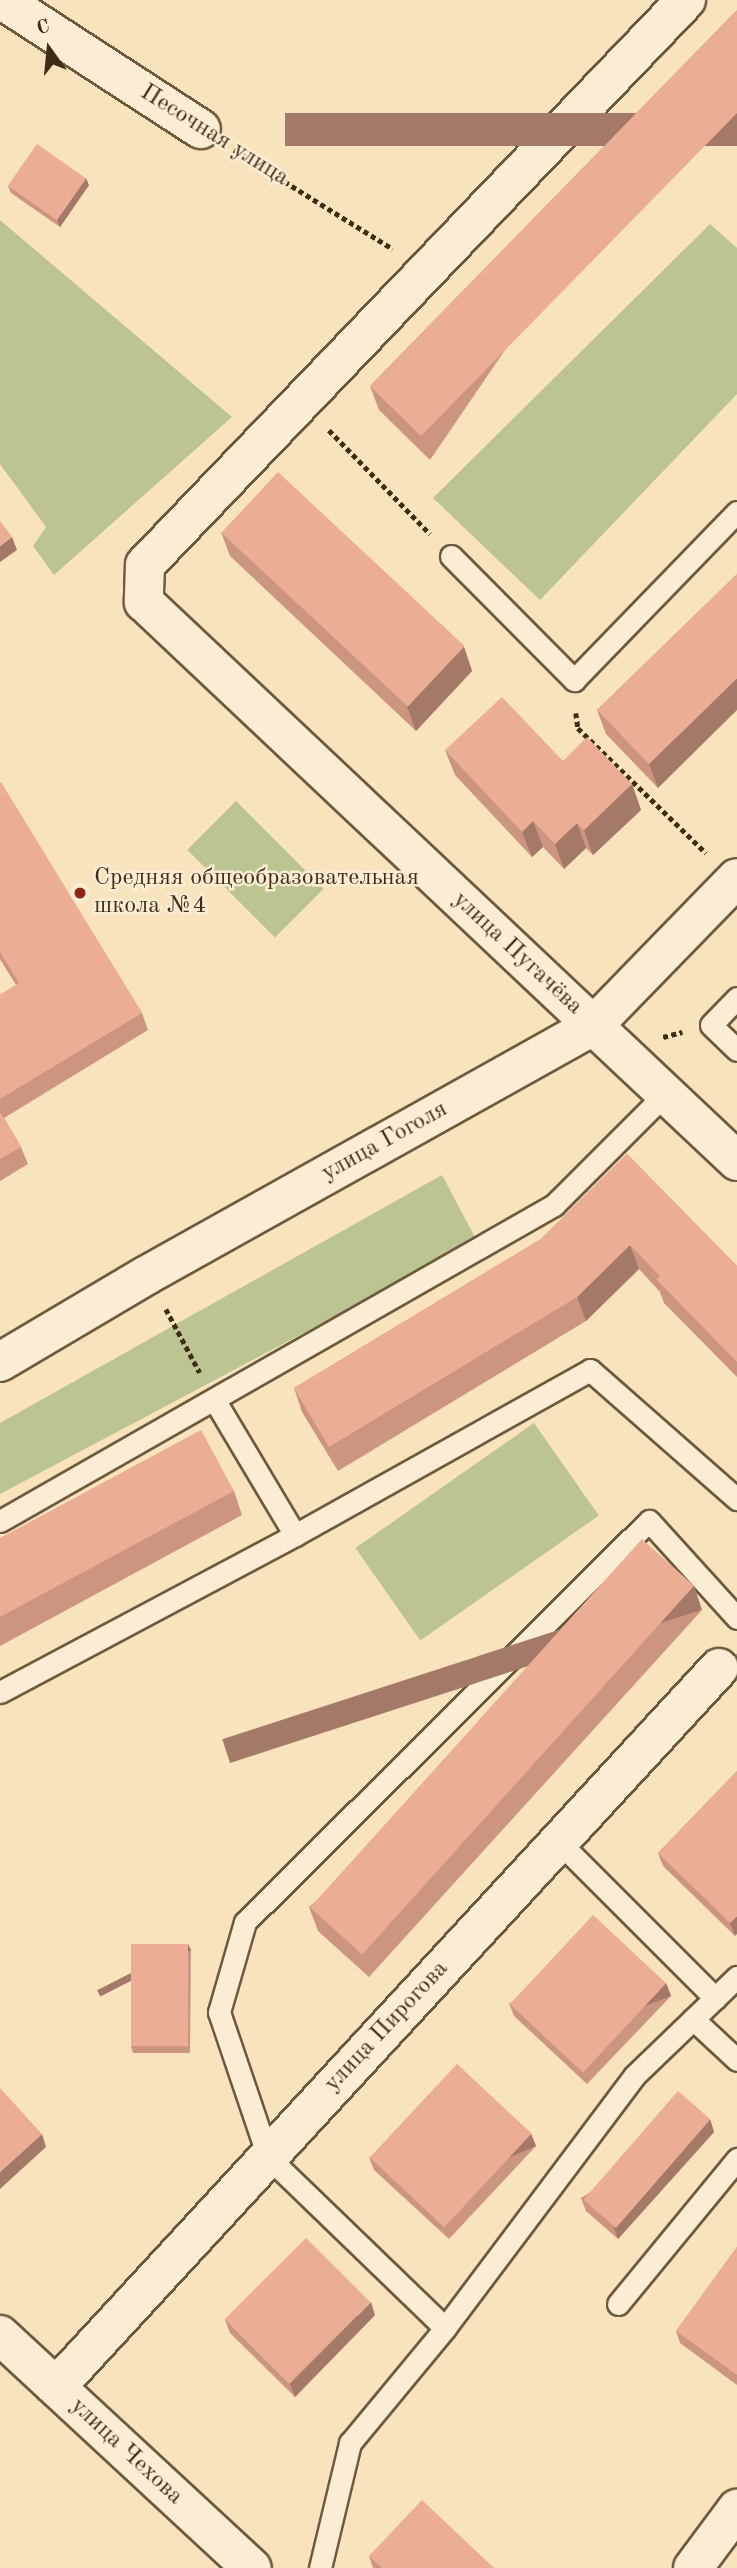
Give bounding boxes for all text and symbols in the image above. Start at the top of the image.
north arrow [14,14,84,84]
text: С [35,17,52,39]
street label: Песочная улица [134,79,294,193]
place label: Средняя общеобразовательная школа №4 [94,865,419,921]
marker: Средняя общеобразовательная школа №4 [72,885,88,901]
street label: улица Пугачёва [446,886,588,1022]
street label: улица Гоголя [317,1096,453,1188]
street label: улица Пирогова [319,1955,455,2099]
street label: улица Чехова [64,2392,188,2512]

